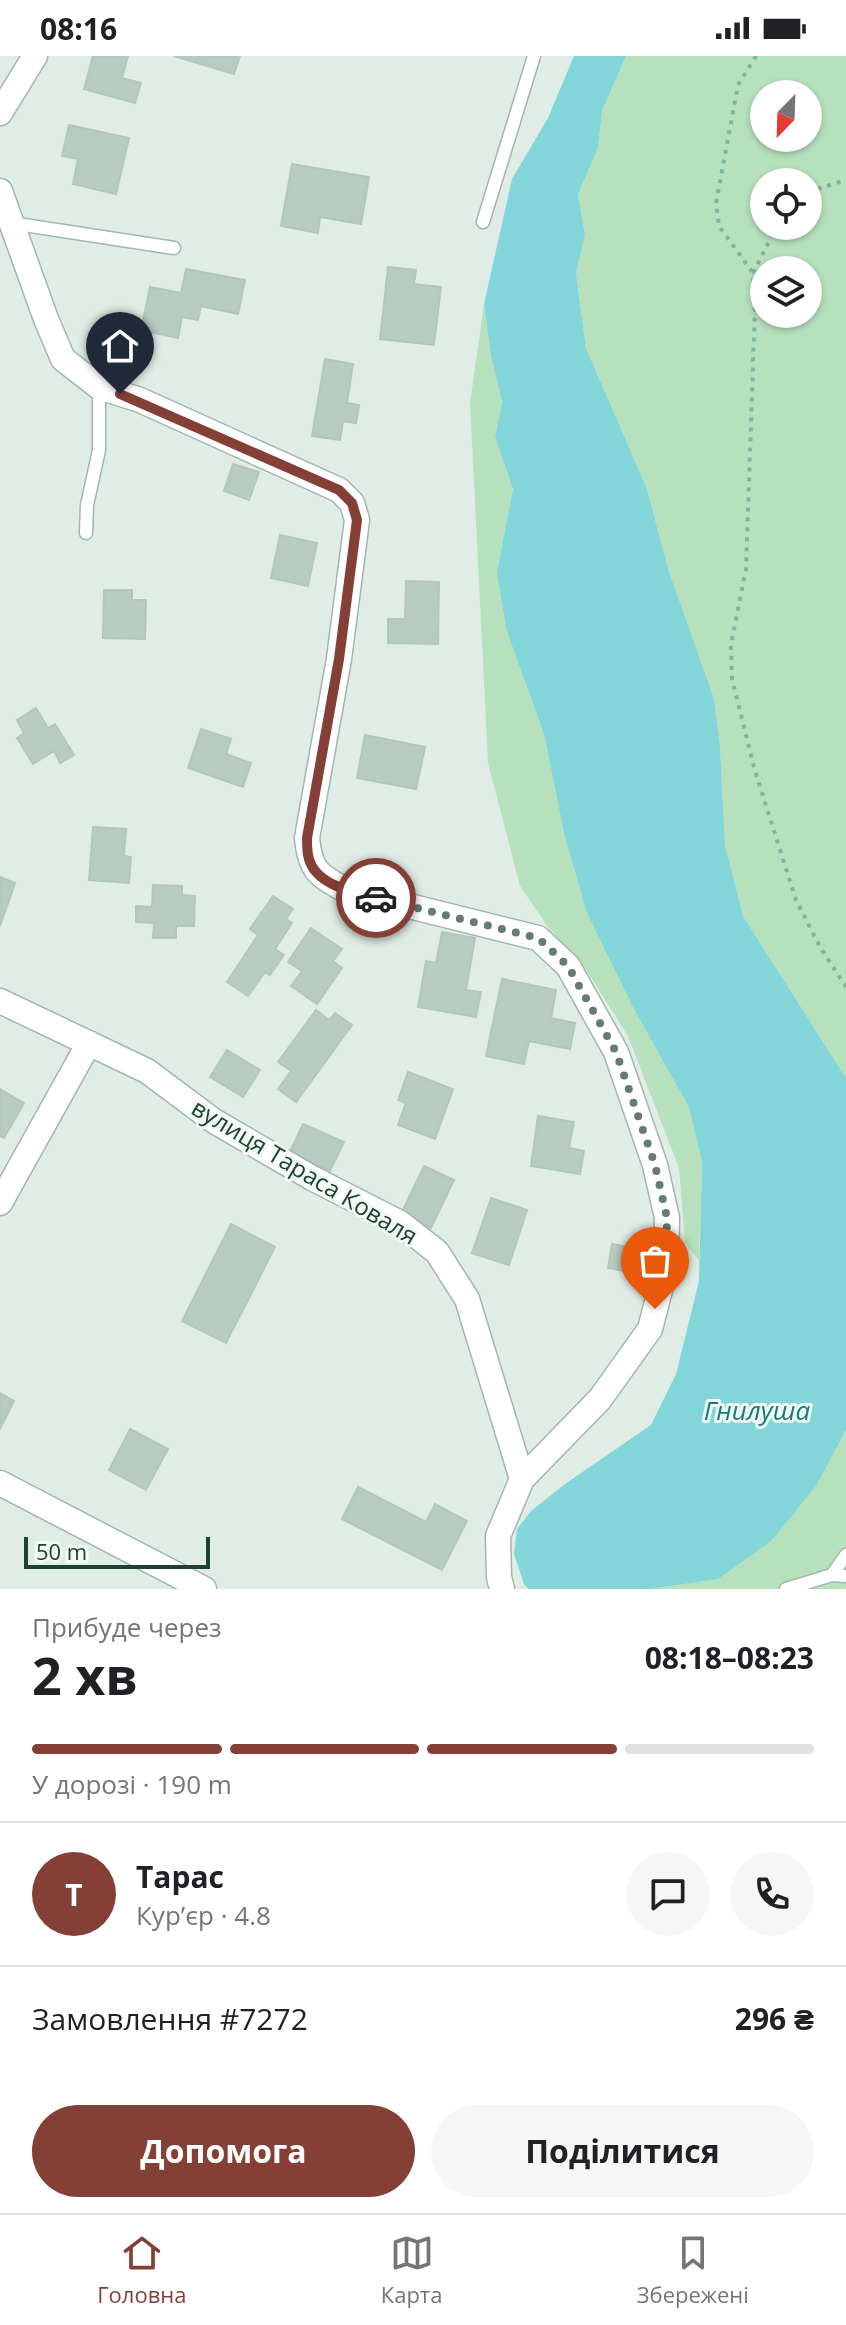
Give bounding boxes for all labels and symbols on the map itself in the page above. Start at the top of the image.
north arrow [750,80,822,152]
pin [86,312,154,394]
courier [336,858,416,938]
street label: вулиця Тараса Коваля [186,1090,424,1252]
pin [621,1227,689,1309]
water label: Гнилуша [704,1392,810,1428]
scale bar [24,1533,210,1569]

